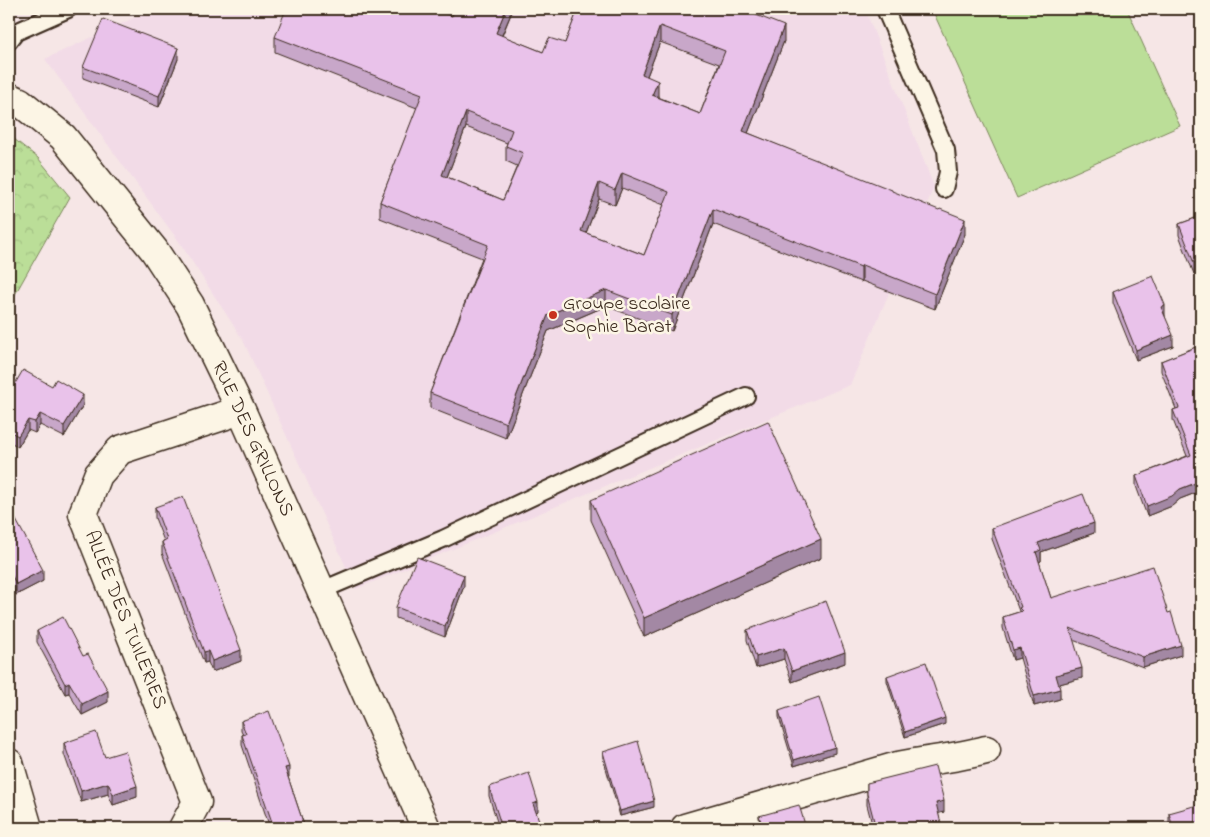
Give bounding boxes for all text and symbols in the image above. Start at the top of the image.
place label: Groupe scolaire Sophie Barat [563,290,690,342]
marker: Groupe scolaire Sophie Barat [547,309,559,321]
street label: RUE DES GRILLONS [203,357,301,521]
street label: ALLÉE DES TUILERIES [76,526,174,714]

